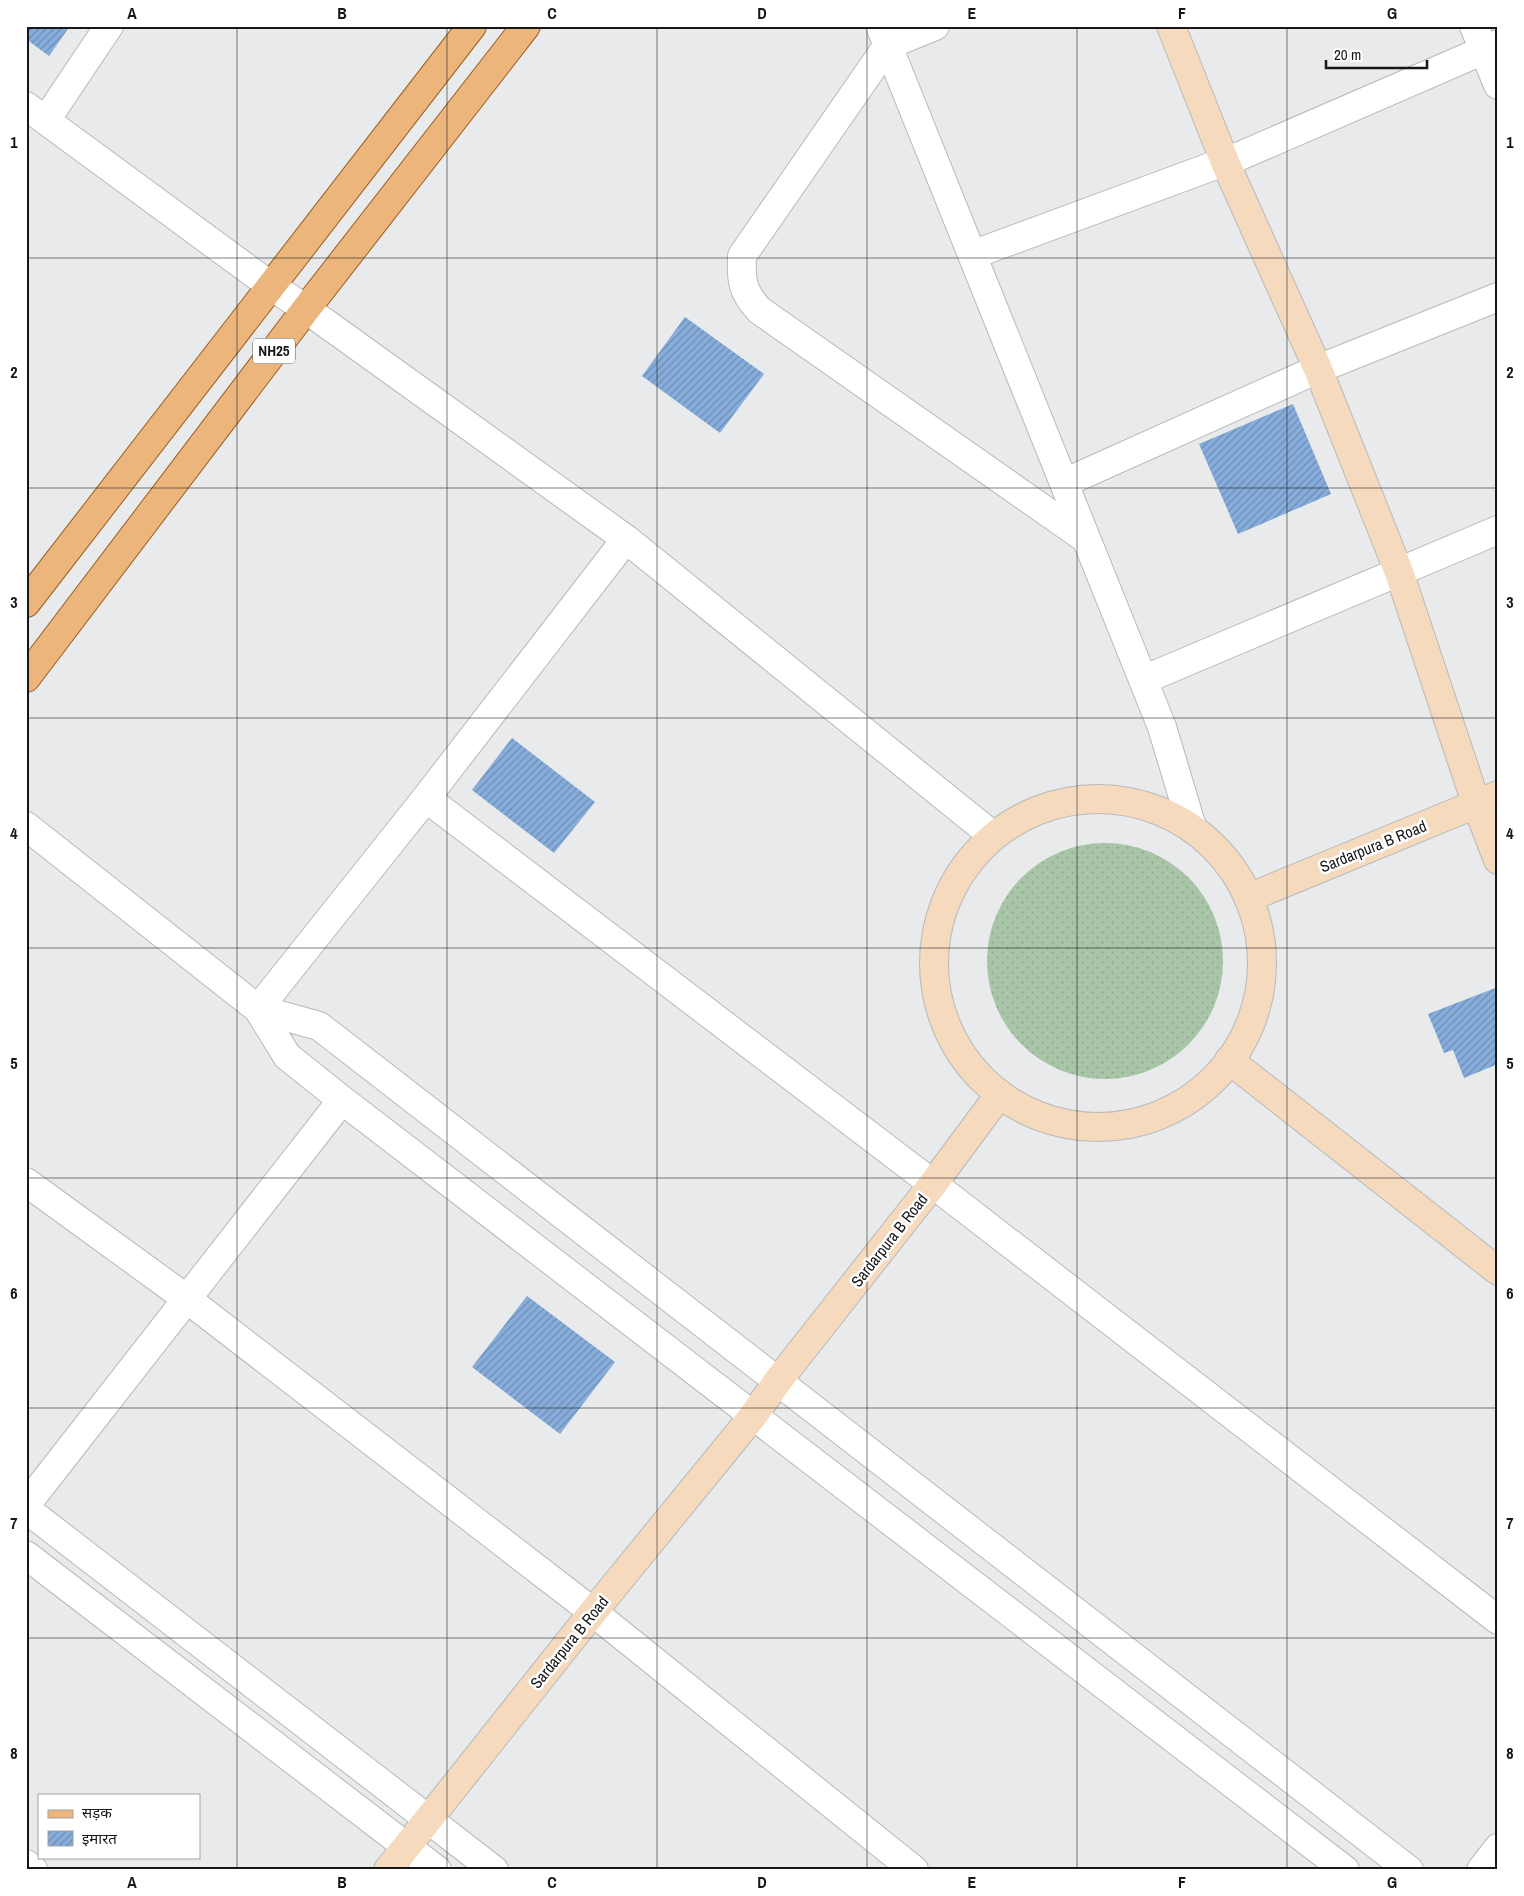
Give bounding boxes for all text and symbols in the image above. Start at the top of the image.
text: A [127,2,137,24]
text: B [337,2,347,24]
text: C [547,2,557,24]
text: D [757,2,767,24]
text: E [968,2,977,24]
text: F [1178,2,1186,24]
text: G [1387,2,1397,24]
scale bar [1326,38,1428,70]
text: 20 m [1334,44,1361,65]
text: 1 [10,131,18,153]
text: 1 [1506,131,1514,153]
road number: NH25 [253,338,295,364]
text: 2 [10,361,18,383]
text: 2 [1506,361,1514,383]
text: 3 [10,591,18,613]
text: 3 [1506,591,1514,613]
street label: Sardarpura B Road [1316,815,1430,877]
text: 4 [10,822,18,844]
text: 4 [1506,822,1514,844]
text: 5 [10,1052,18,1074]
text: 5 [1506,1052,1514,1074]
street label: Sardarpura B Road [846,1189,932,1291]
text: 6 [10,1282,18,1304]
text: 6 [1506,1282,1514,1304]
text: 7 [10,1512,18,1534]
text: 7 [1506,1512,1514,1534]
street label: Sardarpura B Road [525,1591,613,1693]
text: 8 [10,1742,18,1764]
text: 8 [1506,1742,1514,1764]
legend [38,1794,200,1858]
text: सड़क [82,1802,112,1823]
text: इमारत [82,1828,117,1849]
text: A [127,1871,137,1893]
text: B [337,1871,347,1893]
text: C [547,1871,557,1893]
text: D [757,1871,767,1893]
text: E [968,1871,977,1893]
text: F [1178,1871,1186,1893]
text: G [1387,1871,1397,1893]

